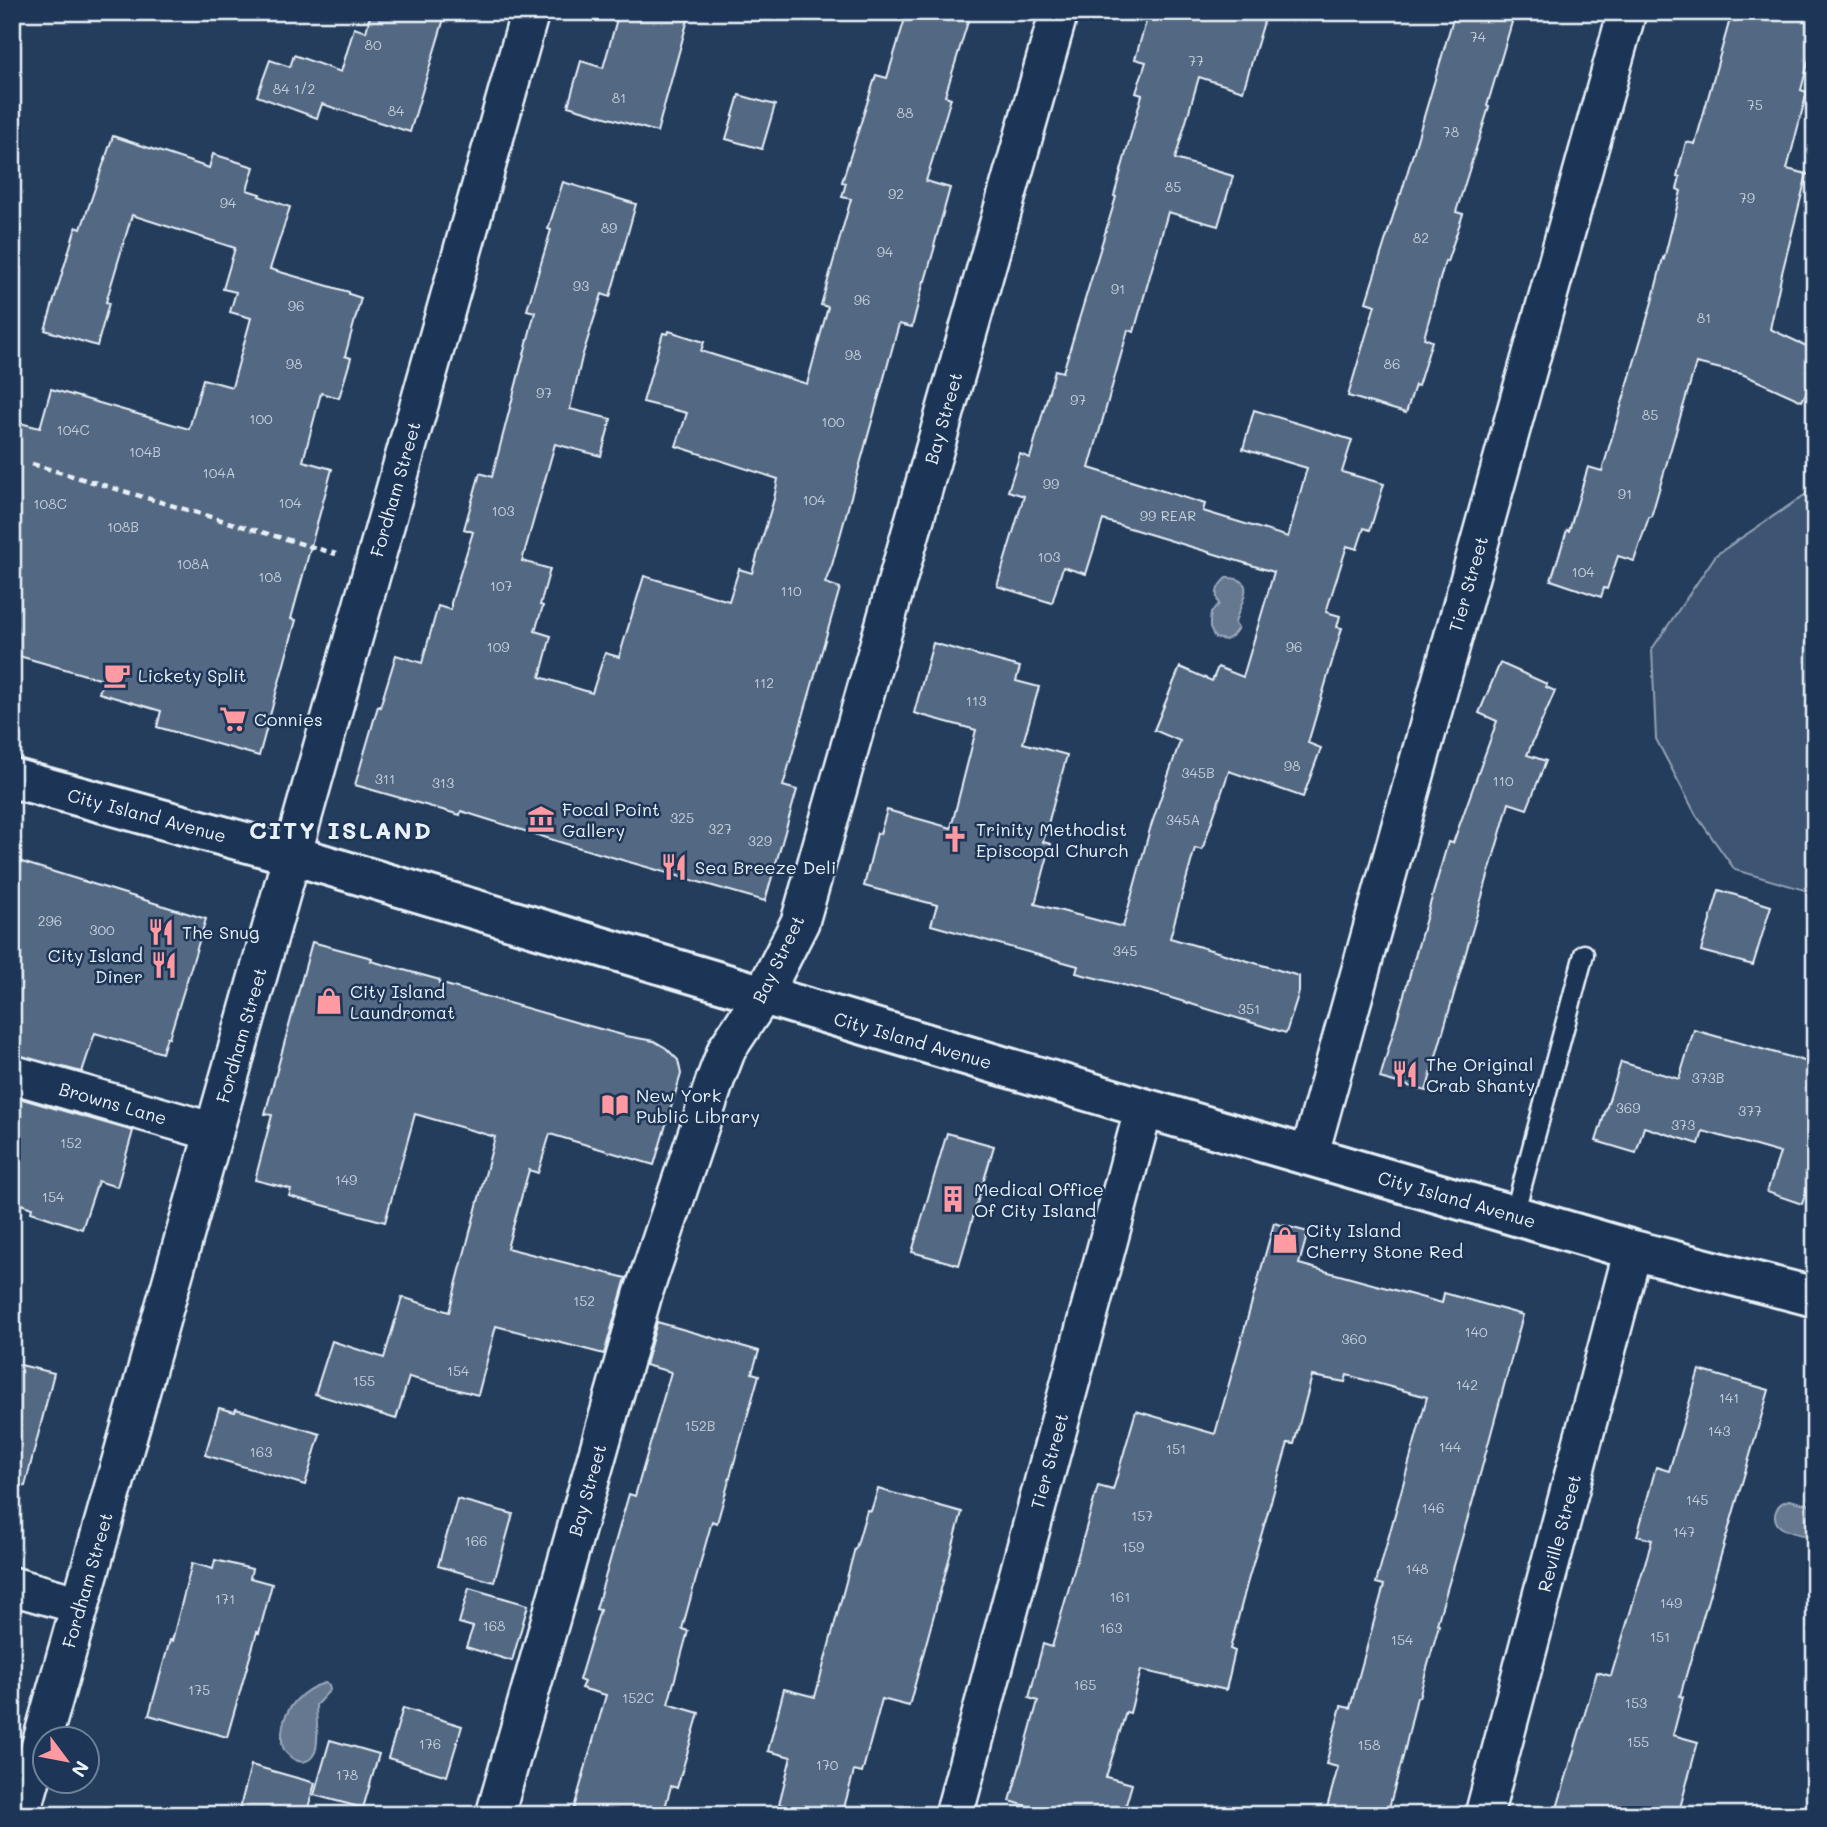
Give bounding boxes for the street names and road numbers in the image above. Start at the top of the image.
street label: Bay Street [918,369,968,467]
street label: Fordham Street [364,418,426,560]
street label: Tier Street [1443,533,1493,635]
street label: City Island Avenue [65,782,229,848]
street label: Bay Street [746,911,810,1007]
street label: Fordham Street [210,964,272,1106]
street label: City Island Avenue [831,1006,995,1074]
street label: Browns Lane [56,1076,170,1130]
street label: City Island Avenue [1375,1165,1539,1233]
street label: Tier Street [1025,1410,1073,1512]
street label: Bay Street [562,1441,612,1539]
street label: Reville Street [1532,1471,1586,1595]
street label: Fordham Street [56,1509,118,1651]

